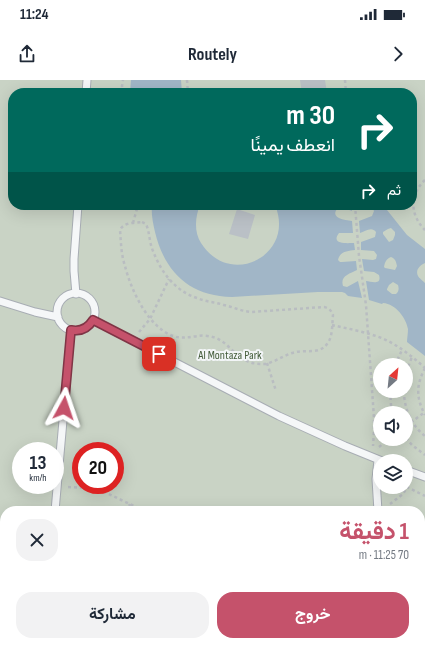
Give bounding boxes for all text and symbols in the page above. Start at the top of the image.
text: 11:24 [20,5,49,24]
icon: share [16,43,38,65]
icon: forward [387,43,409,65]
text: Routely [188,44,237,65]
text: 30 m [286,99,335,132]
icon: right [349,104,401,156]
text: انعطف يمينًا [250,135,335,156]
icon: right [357,180,379,202]
text: ثم [387,181,401,200]
pin [142,337,176,371]
icon: arrive [148,343,170,365]
park label: Al Montaza Park [197,348,262,363]
north arrow [373,358,413,398]
map controls [373,358,413,494]
position arrow [43,387,85,429]
button: sound [373,406,413,446]
speed limit sign: 20 [72,442,124,494]
text: 13 [30,451,46,475]
button: layers [373,454,413,494]
text: km/h [29,472,47,484]
text: 1 دقيقة [339,517,409,546]
button: close [16,519,58,561]
text: 70 m · 11:25 [359,547,409,563]
button: مشاركة [16,592,209,638]
button: خروج [217,592,409,638]

